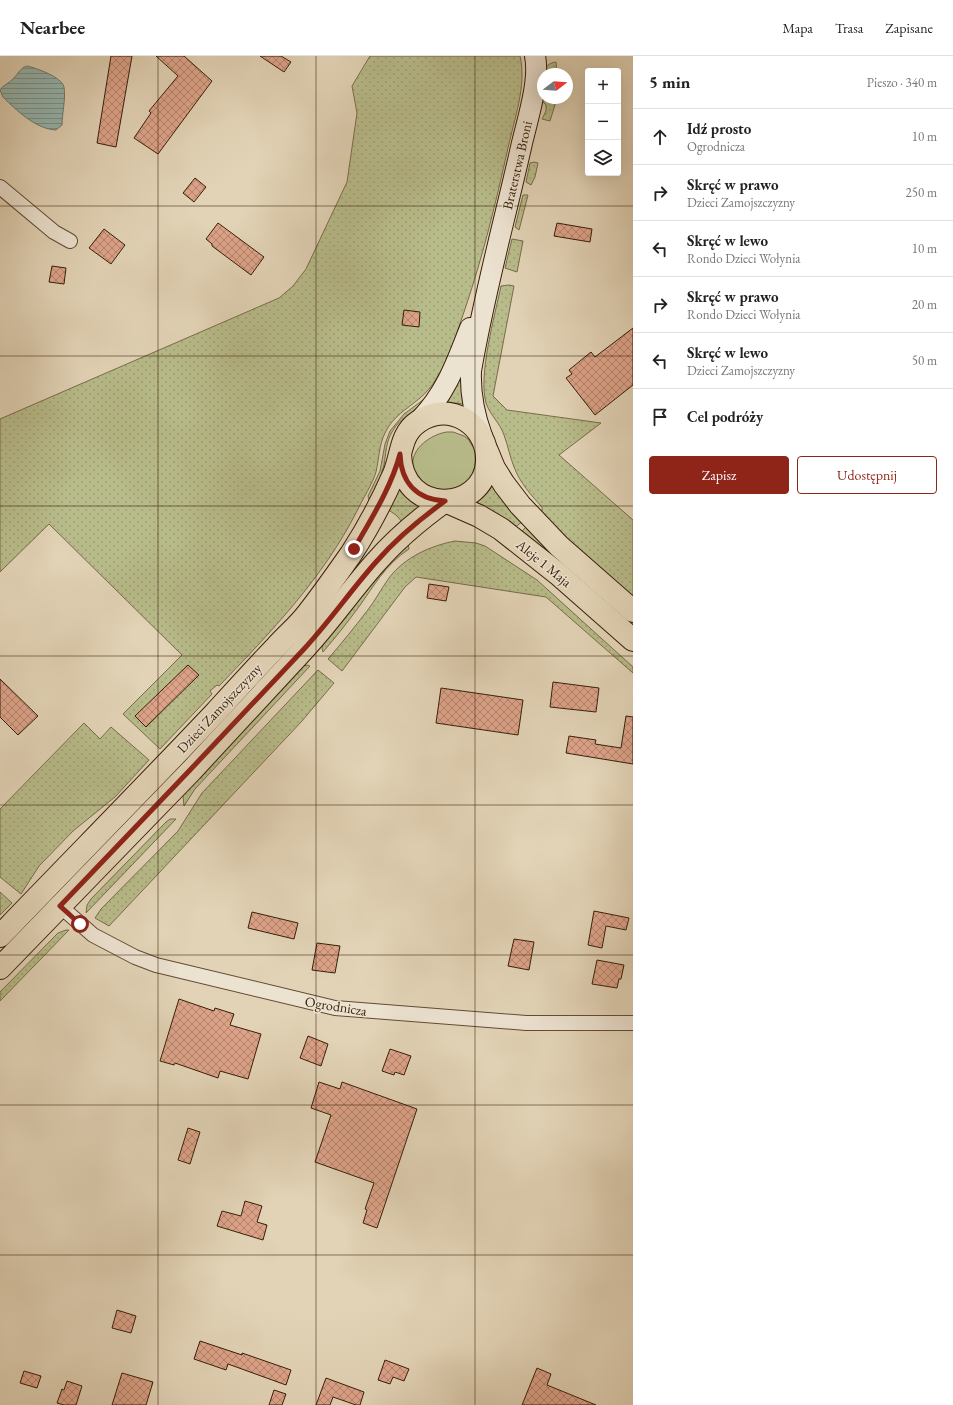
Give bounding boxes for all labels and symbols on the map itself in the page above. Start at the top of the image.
north arrow [537,68,573,104]
street label: Braterstwa Broni [498,118,536,211]
street label: Aleje 1 Maja [512,535,576,591]
route end [345,540,363,558]
street label: Dzieci Zamojszczyzny [173,659,266,757]
route start [71,915,89,933]
street label: Ogrodnicza [304,992,369,1020]

